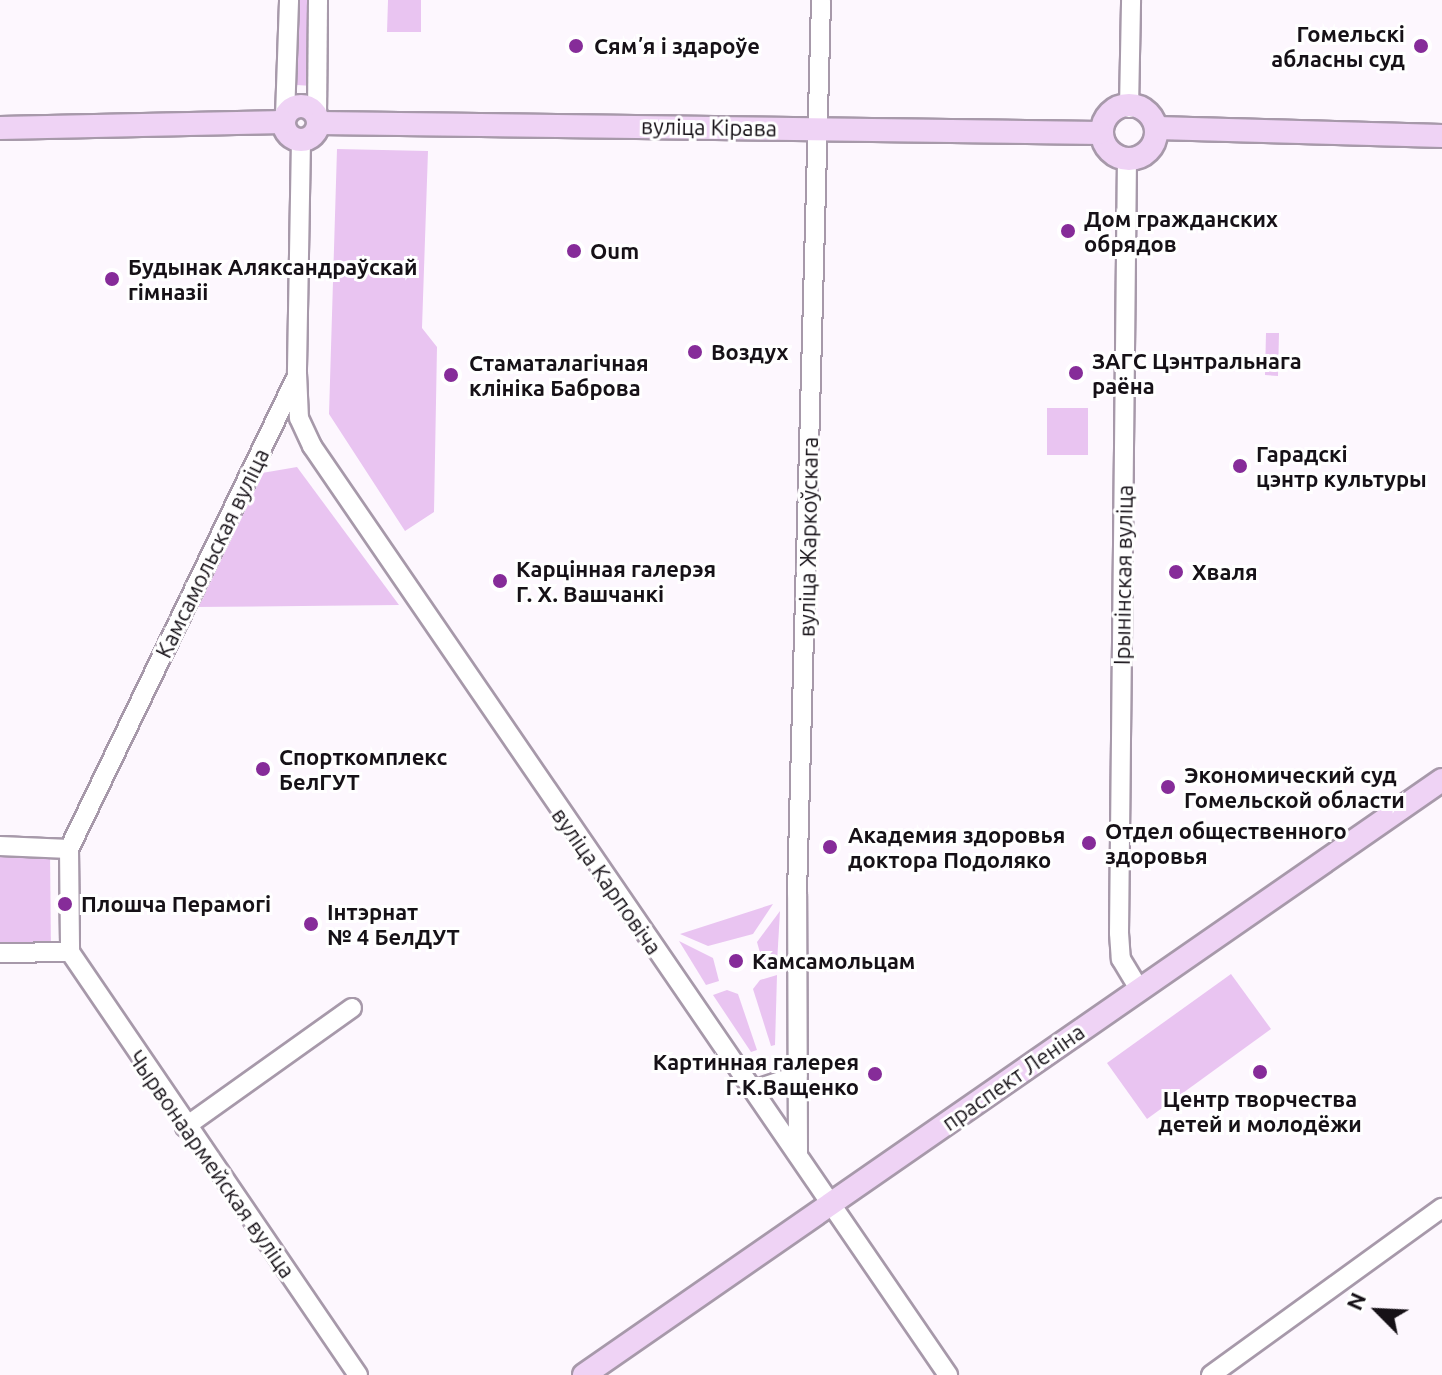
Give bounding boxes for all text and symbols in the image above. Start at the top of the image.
place label: Гомельскі абласны суд [1271,20,1405,72]
place label: Сямʼя і здароўе [594,33,760,59]
marker: Сямʼя і здароўе [565,35,587,57]
marker: Гомельскі абласны суд [1412,37,1430,55]
street label: вуліца Кірава [641,113,777,141]
place label: Дом гражданских обрядов [1084,205,1278,256]
marker: Дом гражданских обрядов [1059,222,1077,240]
place label: Oum [590,238,639,264]
marker: Oum [565,242,583,260]
place label: Будынак Аляксандраўскай гімназіі [128,253,417,304]
marker: Будынак Аляксандраўскай гімназіі [103,270,121,288]
place label: Воздух [711,339,789,365]
marker: Воздух [686,343,704,361]
place label: ЗАГС Цэнтральнага раёна [1092,347,1302,398]
place label: Стаматалагічная клініка Баброва [469,349,649,400]
marker: Стаматалагічная клініка Баброва [440,364,462,386]
marker: ЗАГС Цэнтральнага раёна [1067,364,1085,382]
street label: вуліца Жаркоўскага [793,437,823,637]
place label: Гарадскі цэнтр культуры [1256,440,1427,492]
street label: Камсамольская вуліца [150,444,274,662]
marker: Гарадскі цэнтр культуры [1231,457,1249,475]
street label: Ірынінская вуліца [1108,485,1138,665]
place label: Карцінная галерэя Г. Х. Вашчанкі [516,555,716,606]
place label: Хваля [1192,559,1258,585]
marker: Хваля [1167,563,1185,581]
marker: Карцінная галерэя Г. Х. Вашчанкі [491,572,509,590]
place label: Спорткомплекс БелГУТ [279,743,447,794]
marker: Спорткомплекс БелГУТ [254,760,272,778]
place label: Экономический суд Гомельской области [1184,761,1405,812]
marker: Экономический суд Гомельской области [1159,778,1177,796]
street label: вуліца Карповіча [547,803,667,959]
place label: Отдел общественного здоровья [1105,817,1347,868]
place label: Академия здоровья доктора Подоляко [848,821,1065,872]
marker: Отдел общественного здоровья [1080,834,1098,852]
marker: Академия здоровья доктора Подоляко [819,836,841,858]
place label: Плошча Перамогі [81,891,271,917]
marker: Плошча Перамогі [56,895,74,913]
place label: Інтэрнат № 4 БелДУТ [327,898,460,950]
marker: Інтэрнат № 4 БелДУТ [302,915,320,933]
place label: Камсамольцам [752,948,915,974]
marker: Камсамольцам [727,952,745,970]
street label: праспект Леніна [937,1018,1089,1136]
street label: Чырвонаармейская вуліца [123,1045,301,1283]
place label: Картинная галерея Г.К.Ващенко [653,1048,859,1100]
marker: Центр творчества детей и молодёжи [1251,1063,1269,1081]
marker: Картинная галерея Г.К.Ващенко [866,1065,884,1083]
place label: Центр творчества детей и молодёжи [1158,1085,1362,1136]
north arrow [1338,1271,1418,1351]
text: N [1341,1288,1370,1314]

